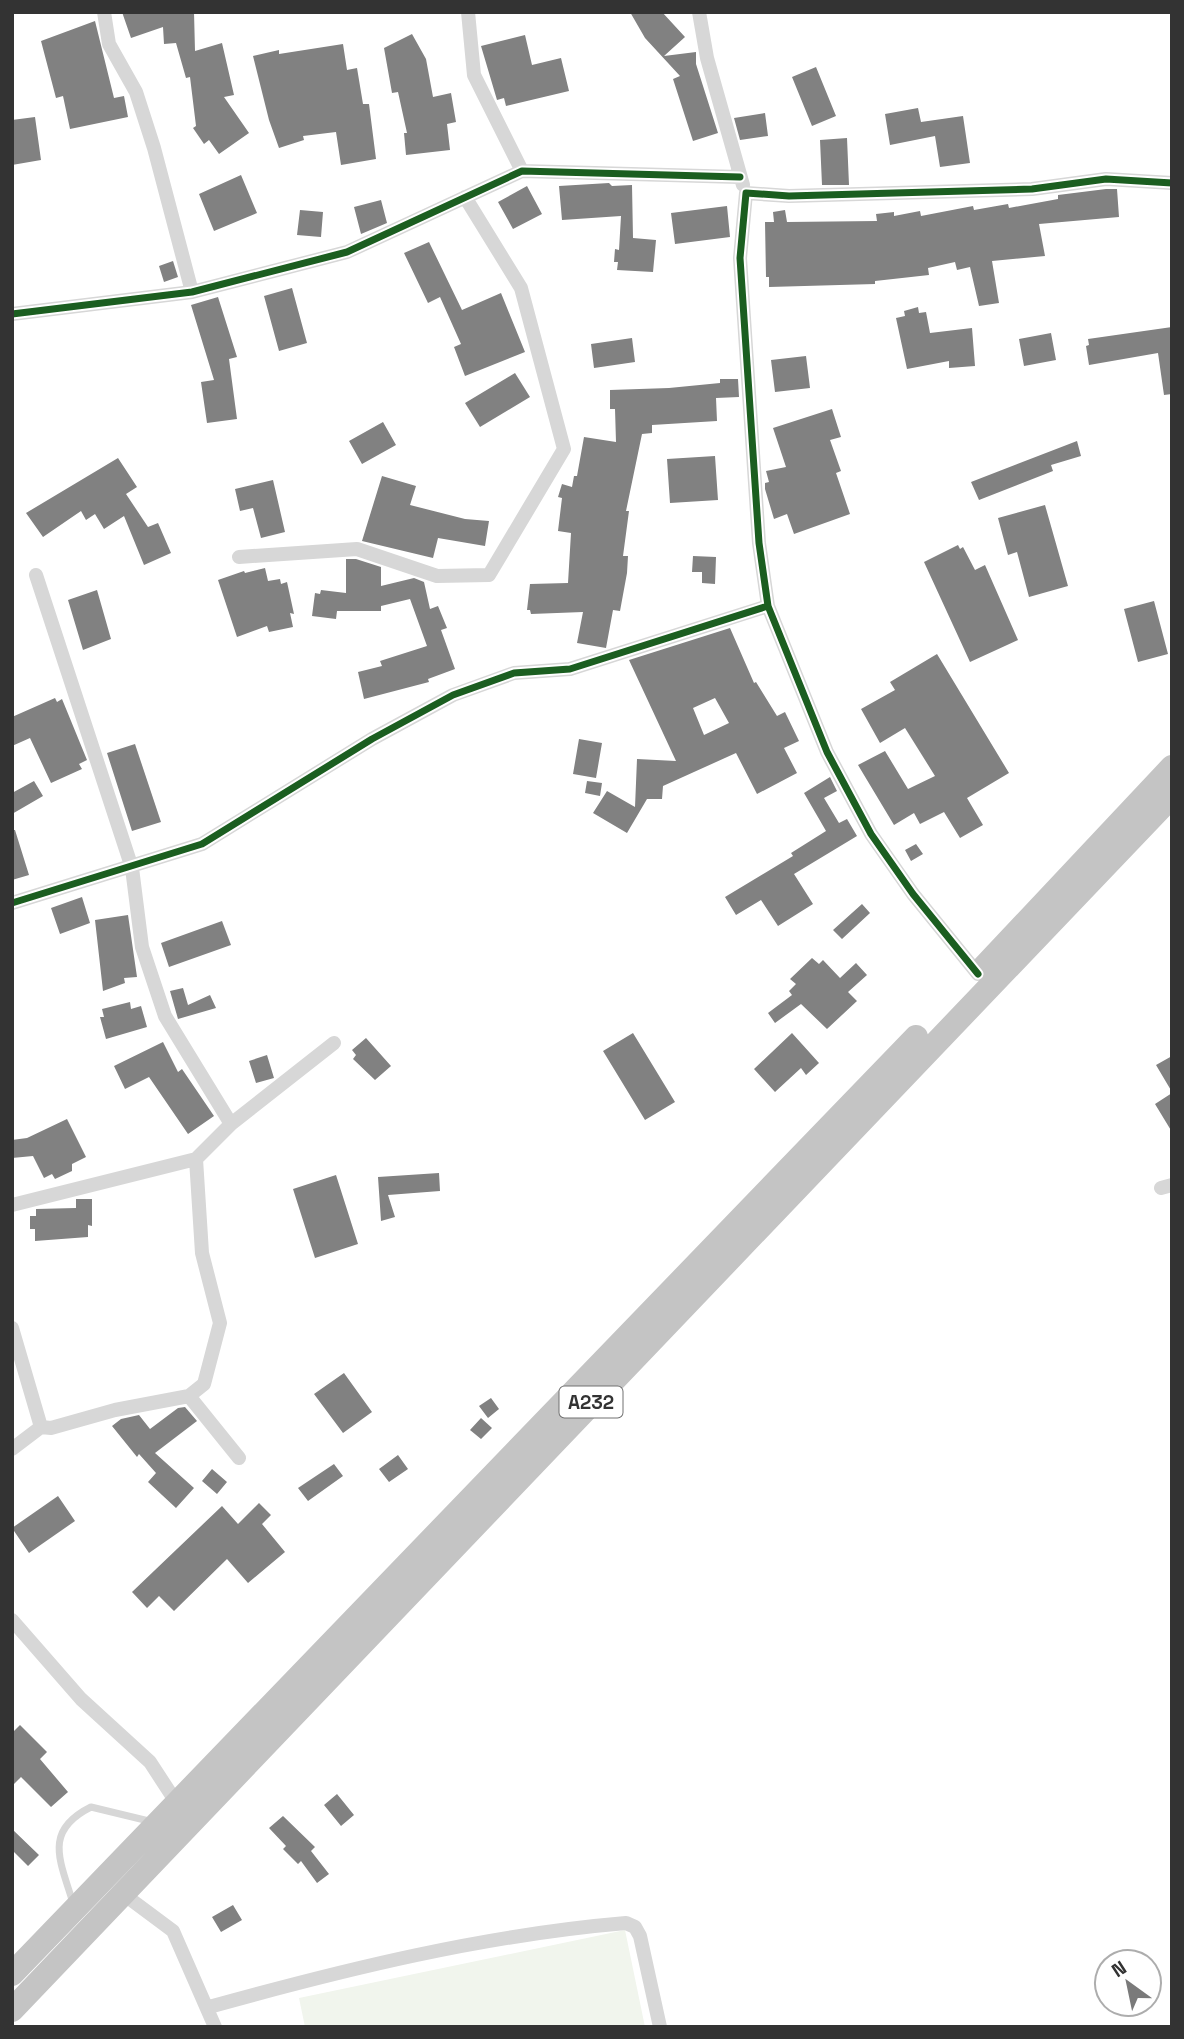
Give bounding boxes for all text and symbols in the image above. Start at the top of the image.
road number: A232 [560,1386,622,1418]
north arrow [1093,1948,1163,2018]
text: N [1107,1955,1131,1983]

